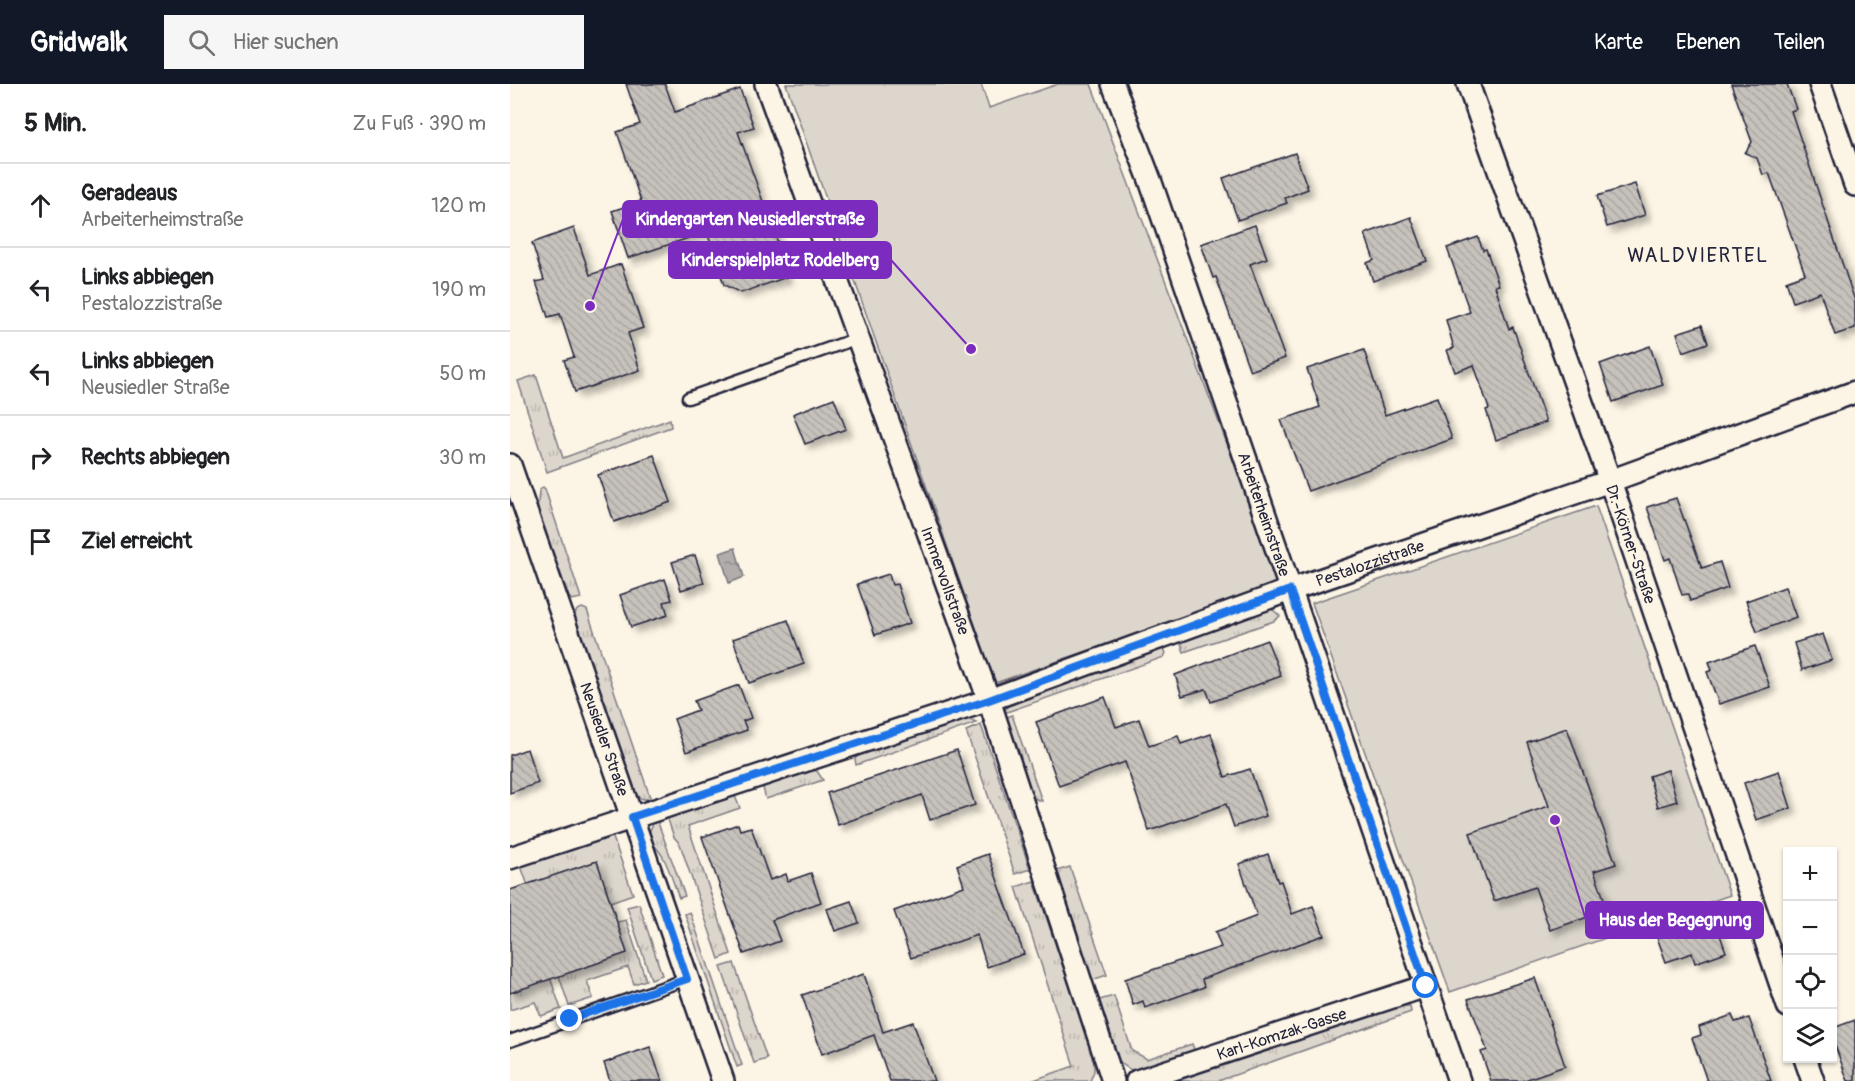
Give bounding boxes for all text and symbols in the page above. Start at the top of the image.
search box [164,15,584,69]
text: Gridwalk [30,25,128,60]
icon: search [185,26,218,59]
text: Hier suchen [233,28,339,56]
text: Karte [1594,29,1643,56]
text: Ebenen [1676,29,1741,56]
text: Teilen [1774,29,1825,56]
text: 5 Min. [24,107,87,139]
text: Zu Fuß · 390 m [353,111,486,136]
text: Geradeaus [81,179,177,207]
icon: ahead [24,189,57,222]
text: 120 m [431,193,486,218]
callout: Kindergarten Neusiedlerstraße [623,201,877,237]
text: Arbeiterheimstraße [81,207,243,232]
text: Kindergarten Neusiedlerstraße [635,208,866,231]
callout: Kinderspielplatz Rodelberg [669,242,891,278]
district label: WALDVIERTEL [1627,243,1769,268]
text: Kinderspielplatz Rodelberg [681,249,879,272]
text: Links abbiegen [81,263,214,291]
icon: left [24,273,57,306]
text: 190 m [432,277,486,302]
text: Pestalozzistraße [81,291,222,316]
text: Links abbiegen [81,347,214,375]
icon: left [24,357,57,390]
text: 50 m [439,361,486,386]
text: Neusiedler Straße [81,375,230,400]
icon: right [24,441,57,474]
text: Rechts abbiegen [81,443,230,471]
text: 30 m [439,445,486,470]
street label: Arbeiterheimstraße [1233,450,1294,579]
street label: Dr.-Körner-Straße [1601,482,1660,606]
street label: Immervollstraße [916,524,974,638]
icon: arrive [24,525,57,558]
text: Ziel erreicht [81,527,192,555]
street label: Pestalozzistraße [1313,536,1427,592]
street label: Neusiedler Straße [575,680,633,799]
map controls [1783,847,1837,1063]
button: + [1783,847,1837,901]
button: − [1783,901,1837,955]
callout: Haus der Begegnung [1586,902,1763,938]
text: Haus der Begegnung [1598,909,1752,932]
button: locate [1783,955,1837,1009]
route start [1412,972,1438,998]
street label: Karl-Komzak-Gasse [1214,1004,1349,1065]
route end [556,1005,582,1031]
button: layers [1783,1009,1837,1063]

